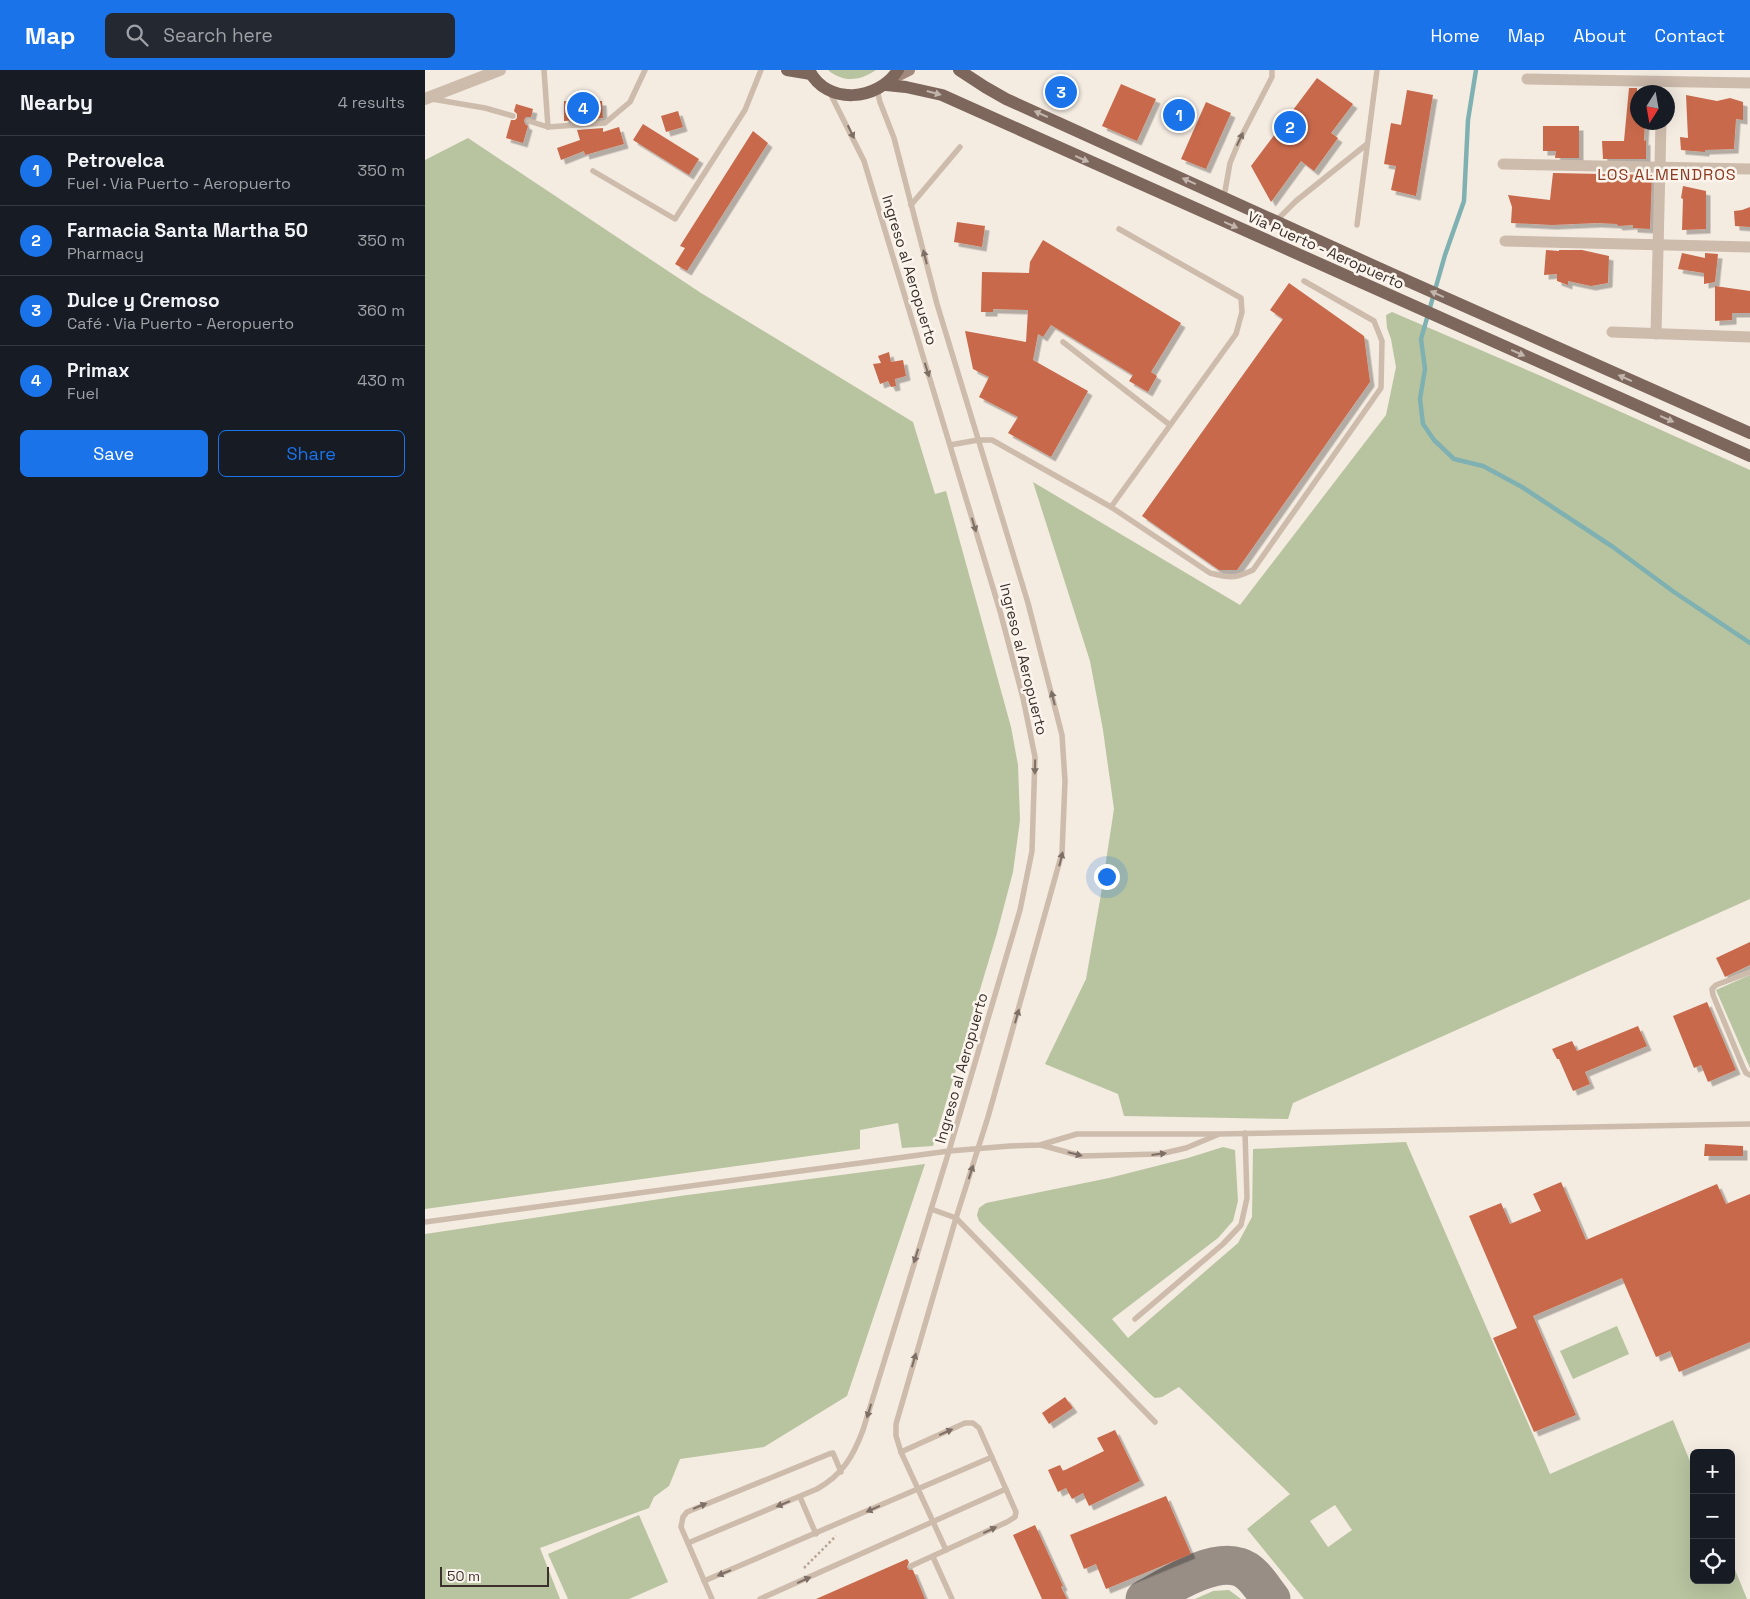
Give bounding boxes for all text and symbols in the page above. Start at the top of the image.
search box [105,13,455,58]
text: Map [25,20,75,51]
icon: search [123,21,151,49]
text: Search here [163,23,273,48]
text: Home [1431,24,1480,47]
text: Map [1508,24,1545,47]
text: About [1573,24,1627,47]
text: Contact [1655,24,1725,47]
pin: 3 [1045,73,1077,111]
north arrow [1630,85,1675,130]
text: Nearby [20,89,93,116]
pin: 4 [567,89,599,127]
one-way arrow [926,89,941,97]
text: 4 results [338,92,405,113]
pin: 1 [1163,96,1195,134]
pin: 2 [1274,108,1306,146]
one-way arrow [1034,110,1048,118]
one-way arrow [847,125,855,139]
one-way arrow [1236,132,1244,146]
text: Petrovelca [67,148,164,173]
one-way arrow [1075,155,1089,163]
text: 1 [32,160,40,181]
text: 350 m [358,160,405,181]
district label: LOS ALMENDROS [1597,164,1737,185]
text: Fuel · Via Puerto - Aeropuerto [67,173,291,194]
one-way arrow [1182,177,1196,185]
street label: Ingreso al Aeropuerto [878,193,942,347]
street label: Via Puerto - Aeropuerto [1245,207,1407,293]
text: Farmacia Santa Martha 50 [67,218,308,243]
one-way arrow [1224,221,1238,229]
text: 2 [31,230,41,251]
text: 350 m [358,230,405,251]
text: Pharmacy [67,243,144,264]
one-way arrow [920,249,928,264]
text: Dulce y Cremoso [67,288,220,313]
one-way arrow [1430,290,1444,298]
text: 3 [31,300,41,321]
text: 360 m [357,300,405,321]
text: Café · Via Puerto - Aeropuerto [67,313,294,334]
one-way arrow [1511,350,1525,358]
text: Primax [67,358,130,383]
one-way arrow [923,363,931,378]
text: 4 [31,370,41,391]
text: 430 m [357,370,405,391]
one-way arrow [1618,373,1632,381]
text: Fuel [67,383,99,404]
one-way arrow [1660,416,1674,424]
button: Save [20,430,208,477]
button: Share [218,430,405,477]
one-way arrow [971,518,979,533]
street label: Ingreso al Aeropuerto [996,581,1052,737]
one-way arrow [1049,691,1057,706]
one-way arrow [1030,760,1038,776]
one-way arrow [1057,852,1065,867]
your location [1094,864,1120,890]
street label: Ingreso al Aeropuerto [930,990,992,1146]
one-way arrow [1013,1008,1021,1023]
one-way arrow [1151,1149,1167,1157]
one-way arrow [1067,1150,1082,1158]
one-way arrow [968,1164,976,1179]
one-way arrow [912,1248,920,1263]
one-way arrow [911,1352,919,1367]
one-way arrow [865,1404,873,1419]
one-way arrow [939,1427,953,1435]
map controls [1690,1449,1735,1584]
button: + [1690,1449,1735,1494]
button: − [1690,1494,1735,1539]
one-way arrow [693,1501,707,1509]
one-way arrow [776,1501,791,1508]
one-way arrow [866,1505,880,1513]
one-way arrow [983,1525,997,1533]
button: locate [1690,1539,1735,1584]
scale bar [440,1564,549,1587]
text: 50 m [447,1567,480,1585]
one-way arrow [717,1569,731,1577]
one-way arrow [797,1575,811,1583]

